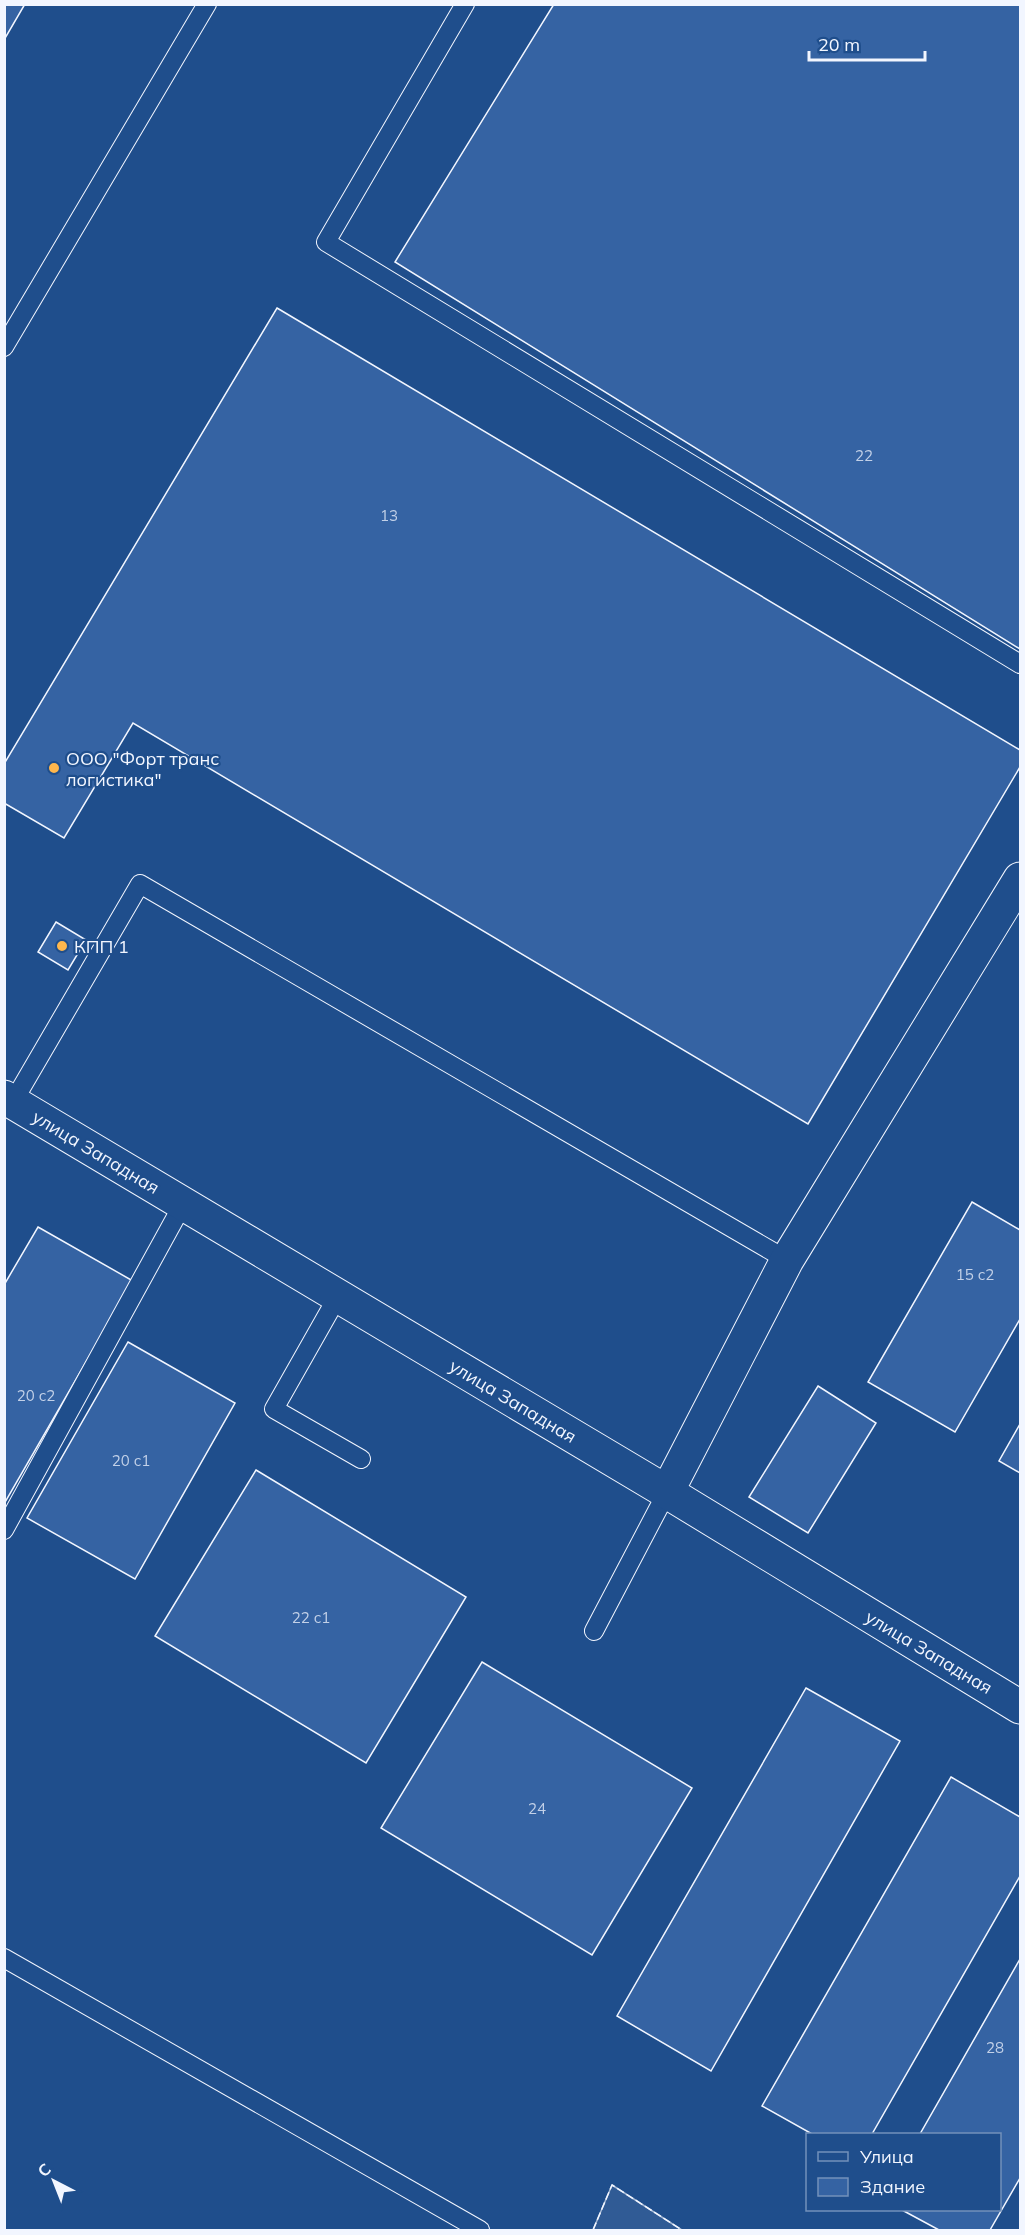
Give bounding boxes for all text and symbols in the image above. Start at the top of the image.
scale bar [809,24,924,62]
text: 20 m [818,33,860,56]
house number: 22 [855,446,873,465]
house number: 13 [380,506,398,525]
place label: ООО "Форт транс логистика" [66,747,219,791]
marker: ООО "Форт транс логистика" [47,761,61,775]
place label: КПП 1 [74,935,129,958]
marker: КПП 1 [55,939,69,953]
street label: улица Западная [28,1105,164,1199]
house number: 15 с2 [956,1265,994,1284]
street label: улица Западная [445,1354,581,1448]
house number: 20 с2 [17,1386,55,1405]
house number: 20 с1 [112,1451,150,1470]
street label: улица Западная [861,1605,997,1699]
house number: 22 с1 [292,1608,330,1627]
house number: 24 [528,1799,546,1818]
house number: 28 [986,2038,1004,2057]
legend [806,2133,1001,2211]
text: Улица [859,2145,914,2168]
north arrow [24,2151,84,2211]
text: С [33,2159,55,2181]
text: Здание [860,2175,925,2198]

